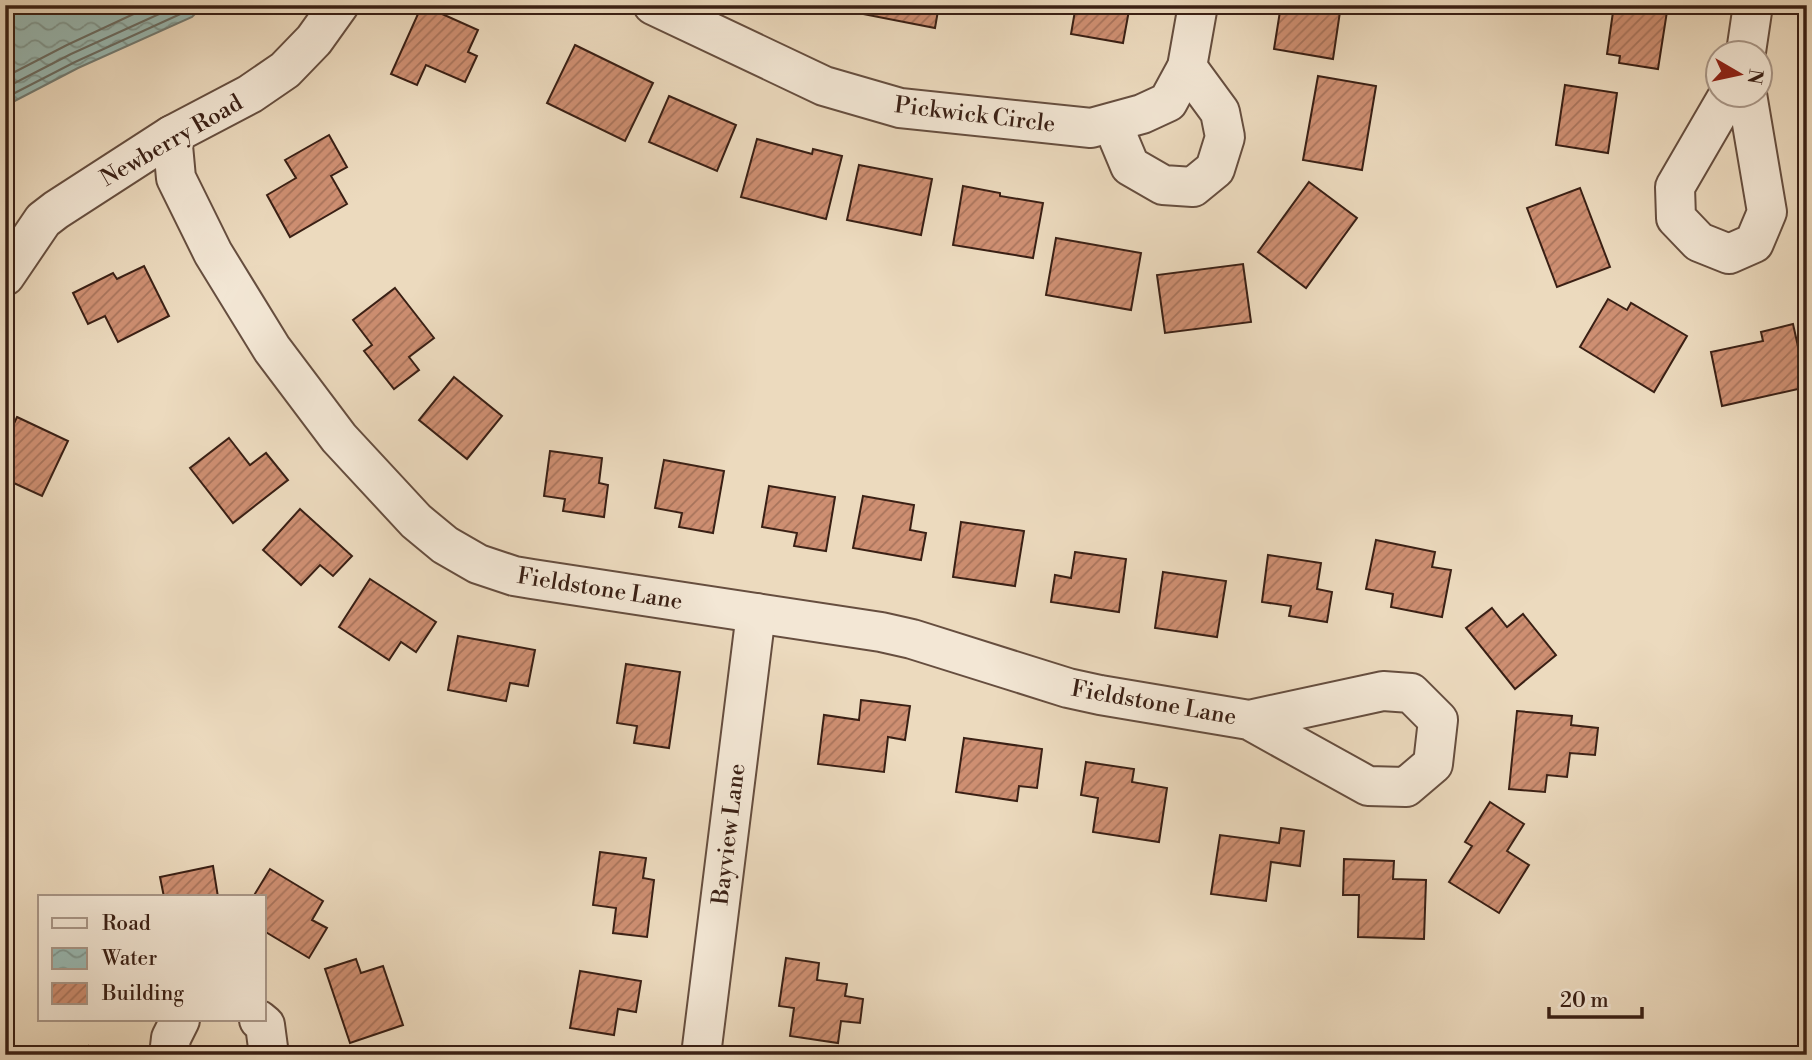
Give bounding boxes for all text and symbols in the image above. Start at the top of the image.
north arrow [1703,38,1773,108]
text: N [1742,67,1768,86]
street label: Newberry Road [95,89,248,193]
street label: Pickwick Circle [893,91,1057,139]
street label: Fieldstone Lane [515,562,685,616]
street label: Fieldstone Lane [1069,675,1239,731]
street label: Bayview Lane [706,762,752,907]
legend [38,895,266,1021]
text: Road [102,911,151,937]
text: Water [101,946,157,972]
scale bar [1549,976,1642,1020]
text: Building [101,981,184,1007]
text: 20 m [1560,988,1609,1014]

